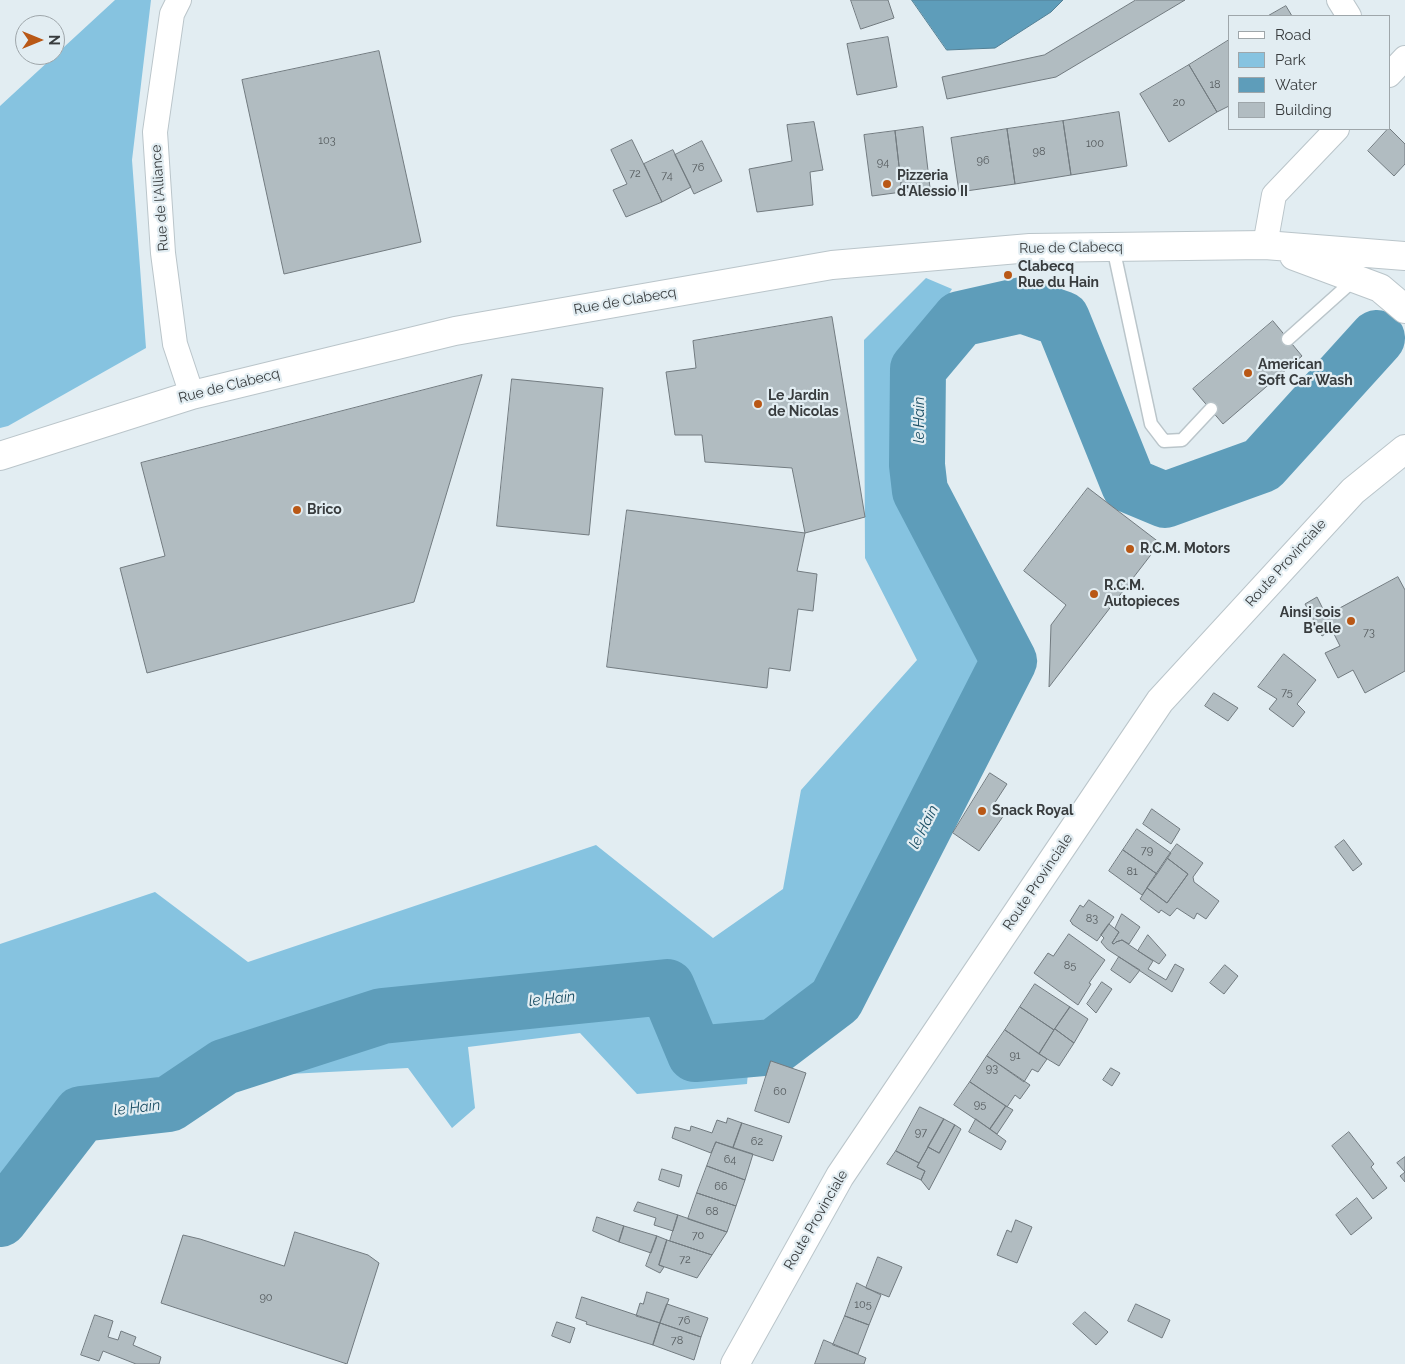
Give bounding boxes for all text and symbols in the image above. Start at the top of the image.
north arrow [15,15,65,65]
legend [1228,15,1390,130]
text: Road [1275,26,1311,44]
text: N [46,35,62,45]
text: Park [1275,51,1306,69]
text: Water [1275,76,1317,94]
house number: 18 [1209,78,1221,92]
house number: 20 [1173,96,1185,110]
text: Building [1275,101,1332,119]
house number: 103 [318,134,336,148]
house number: 100 [1086,137,1104,151]
street label: Rue de l'Alliance [148,144,172,252]
house number: 98 [1033,145,1045,159]
house number: 96 [976,154,990,168]
house number: 94 [877,156,889,170]
house number: 76 [692,161,704,175]
house number: 72 [629,167,641,181]
place label: Pizzeria d'Alessio II [897,168,968,200]
house number: 74 [661,169,673,183]
marker: Pizzeria d'Alessio II [881,178,893,190]
street label: Rue de Clabecq [1019,239,1123,257]
place label: Clabecq Rue du Hain [1018,259,1099,292]
marker: Clabecq Rue du Hain [1002,269,1014,281]
street label: Rue de Clabecq [572,284,678,318]
place label: American Soft Car Wash [1258,357,1353,390]
street label: Rue de Clabecq [177,365,281,407]
marker: American Soft Car Wash [1242,367,1254,379]
place label: Le Jardin de Nicolas [768,388,839,421]
water label: le Hain [910,397,928,443]
marker: Le Jardin de Nicolas [752,398,764,410]
place label: Brico [307,502,342,518]
marker: Brico [291,504,303,516]
street label: Route Provinciale [1242,516,1330,610]
place label: R.C.M. Motors [1140,541,1230,557]
marker: R.C.M. Motors [1124,543,1136,555]
place label: R.C.M. Autopieces [1104,578,1180,610]
marker: R.C.M. Autopieces [1088,588,1100,600]
place label: Ainsi sois B'elle [1280,605,1341,638]
marker: Ainsi sois B'elle [1345,615,1357,627]
house number: 73 [1363,626,1375,640]
house number: 75 [1281,686,1293,700]
water label: le Hain [905,802,943,852]
place label: Snack Royal [992,803,1073,819]
marker: Snack Royal [976,805,988,817]
street label: Route Provinciale [1000,831,1076,933]
house number: 79 [1141,844,1153,858]
house number: 81 [1126,865,1138,879]
house number: 83 [1086,912,1098,926]
house number: 85 [1064,959,1076,973]
water label: le Hain [528,988,576,1010]
house number: 91 [1009,1049,1021,1063]
house number: 93 [986,1062,998,1076]
house number: 60 [773,1085,787,1099]
water label: le Hain [113,1096,161,1120]
house number: 95 [974,1098,986,1112]
house number: 97 [915,1126,927,1140]
house number: 62 [751,1135,763,1149]
house number: 64 [724,1153,736,1167]
street label: Route Provinciale [781,1167,851,1273]
house number: 66 [714,1180,728,1194]
house number: 68 [705,1205,719,1219]
house number: 70 [692,1229,704,1243]
house number: 72 [679,1253,691,1267]
house number: 90 [259,1291,273,1305]
house number: 105 [854,1298,872,1312]
house number: 76 [678,1314,690,1328]
house number: 78 [671,1334,683,1348]

